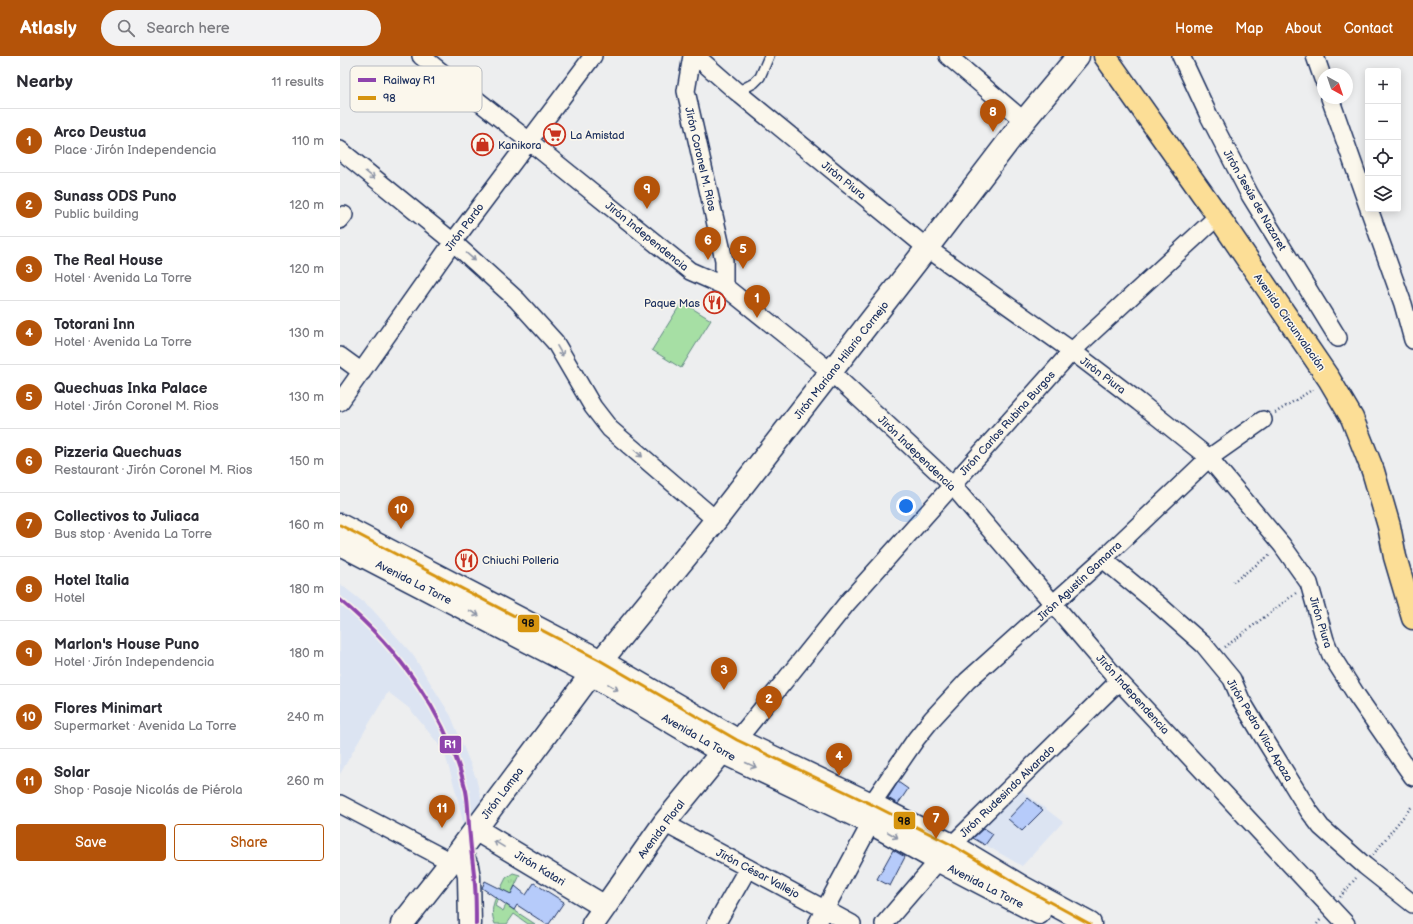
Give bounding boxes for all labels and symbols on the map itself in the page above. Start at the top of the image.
legend [350,66,482,112]
north arrow [1317,68,1353,104]
text: Railway R1 [383,74,435,87]
text: 98 [383,92,396,105]
pin: 8 [980,99,1006,132]
street label: Jirón Coronel M. Rios [682,106,719,213]
supermarket icon: La Amistad [542,122,568,148]
place label: La Amistad [570,129,625,142]
shop icon: Kanikora [469,132,495,158]
place label: Kanikora [498,139,541,152]
street label: Jirón Jesús de Nazaret [1220,147,1289,254]
street label: Jirón Piura [819,159,868,202]
one-way arrow [365,170,376,179]
pin: 9 [634,176,660,209]
street label: Jirón Independencia [603,199,691,274]
street label: Jirón Pardo [442,201,487,254]
pin: 6 [695,227,721,260]
pin: 5 [730,236,756,269]
one-way arrow [465,253,476,262]
street label: Avenida Circunvalación [1251,271,1328,373]
pin: 1 [744,285,770,318]
restaurant icon: Paque Mas [702,290,728,316]
place label: Paque Mas [644,297,701,310]
street label: Jirón Mariano Hilario Cornejo [791,299,892,422]
one-way arrow [556,345,564,356]
street label: Jirón Piura [1077,354,1128,397]
street label: Jirón Carlos Rubina Burgos [957,368,1058,478]
street label: Jirón Independencia [875,413,958,494]
one-way arrow [633,449,644,458]
pin: 10 [388,496,414,529]
your location [896,496,916,516]
street label: Jirón Agustín Gamarra [1034,539,1124,624]
restaurant icon: Chiuchi Polleria [454,547,480,573]
place label: Chiuchi Polleria [482,554,559,567]
street label: Avenida La Torre [374,558,454,607]
street label: Jirón Piura [1307,595,1335,650]
one-way arrow [468,610,480,617]
line badge: 98 [517,614,540,633]
text: 98 [521,617,535,630]
street label: Jirón Independencia [1093,652,1172,737]
pin: 3 [711,657,737,690]
street label: Jirón Pedro Vilca Apaza [1224,677,1295,784]
one-way arrow [607,684,619,692]
pin: 2 [756,686,782,719]
street label: Avenida La Torre [659,711,738,764]
line badge: R1 [439,735,462,754]
text: R1 [444,738,456,751]
street label: Jirón Rudesindo Alvarado [957,742,1058,840]
pin: 4 [826,743,852,776]
one-way arrow [744,762,756,769]
street label: Jirón Lampa [479,765,526,822]
pin: 11 [429,795,455,828]
street label: Avenida Floral [635,797,688,861]
pin: 7 [923,806,949,839]
line badge: 98 [893,811,916,830]
text: 98 [897,815,911,828]
one-way arrow [886,831,898,839]
one-way arrow [493,839,505,847]
street label: Jirón César Vallejo [714,846,802,901]
street label: Jirón Katari [512,848,567,889]
street label: Avenida La Torre [946,862,1026,911]

